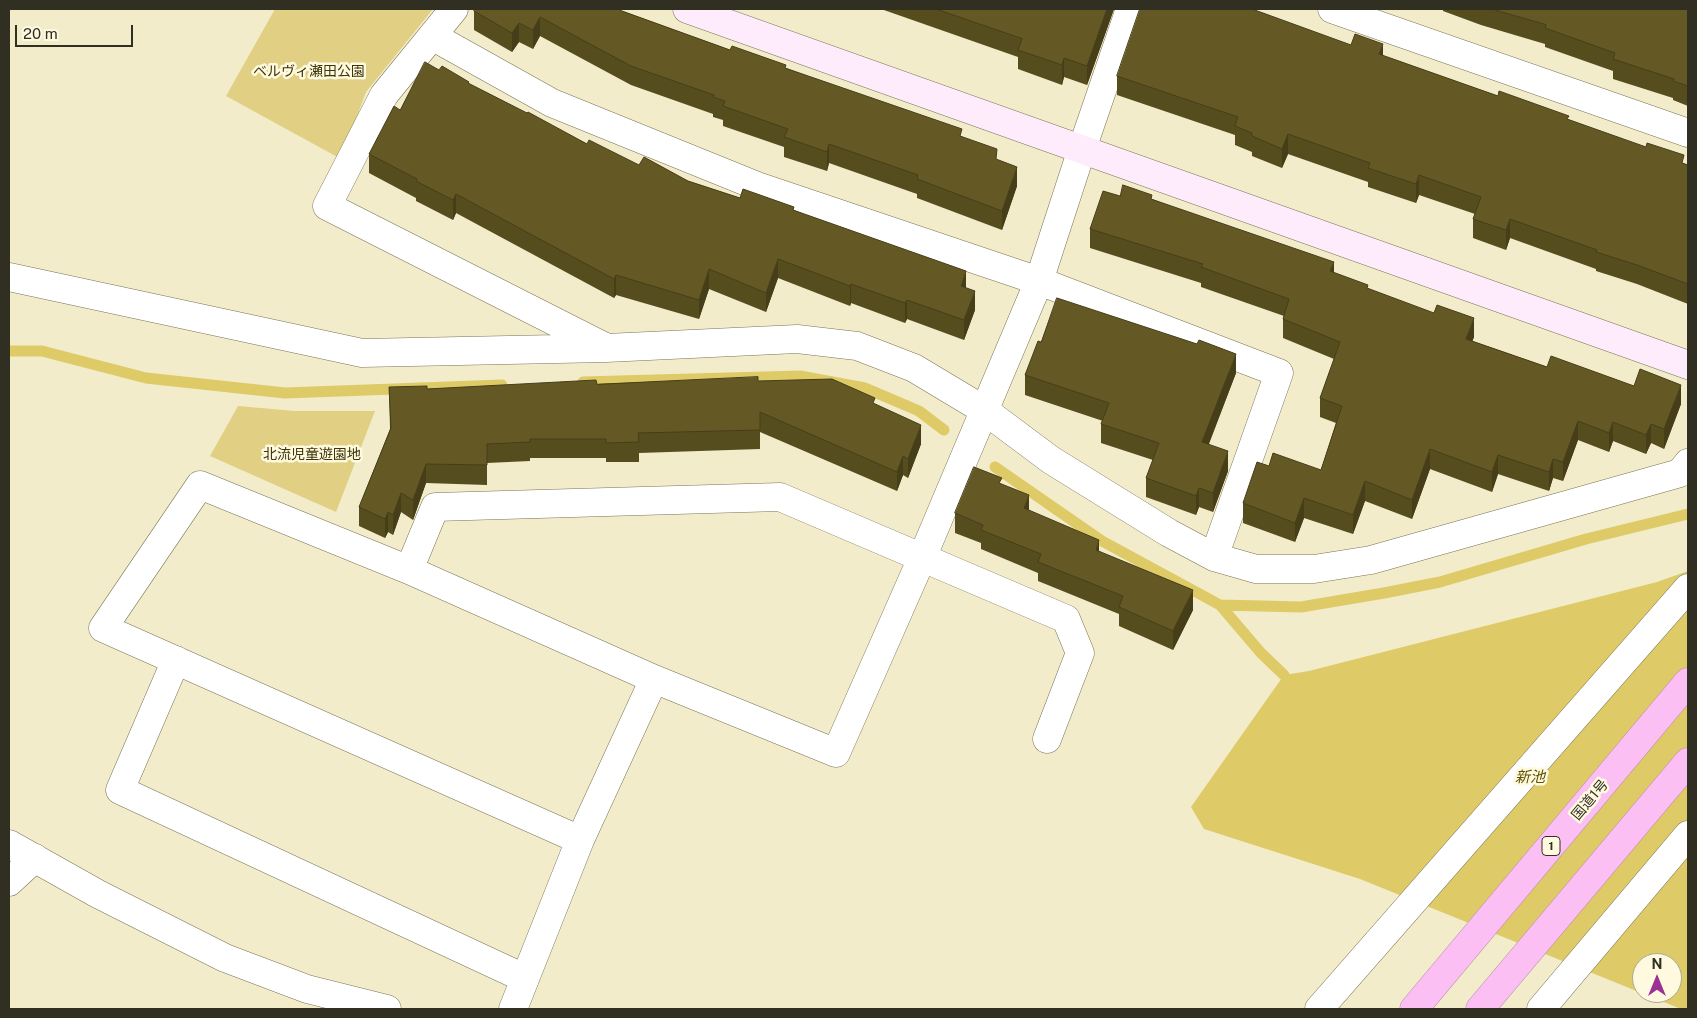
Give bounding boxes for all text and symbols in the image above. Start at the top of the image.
scale bar [18,15,135,47]
text: 20 m [23,25,58,42]
park label: ベルヴィ瀬田公園 [253,64,365,80]
park label: 北流児童遊園地 [263,447,361,463]
water label: 新池 [1515,768,1545,786]
street label: 国道1号 [1568,776,1612,824]
road number: 1 [1542,836,1560,856]
north arrow [1632,953,1682,1003]
text: N [1652,956,1662,972]

